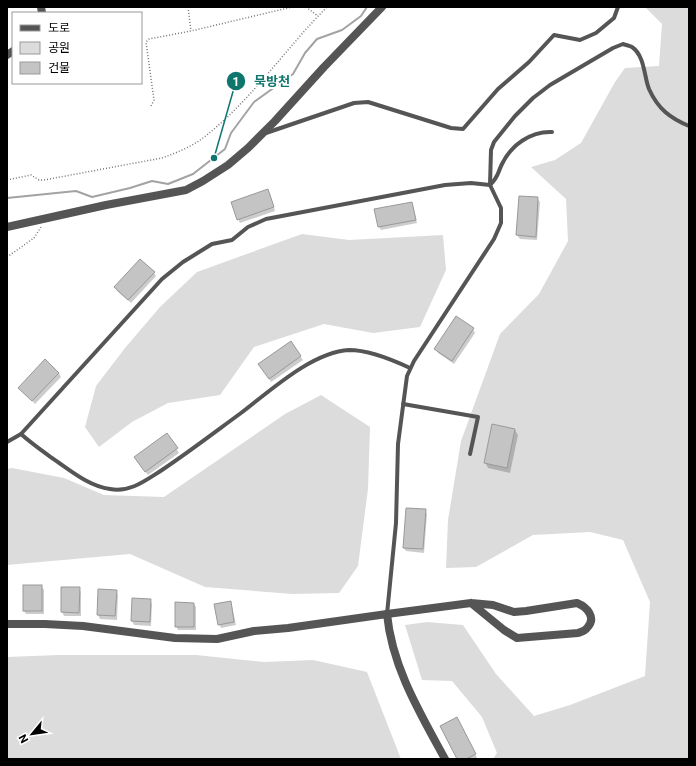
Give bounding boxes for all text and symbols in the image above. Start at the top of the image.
legend [12,12,142,84]
text: 도로 [48,21,70,35]
text: 공원 [48,41,70,55]
text: 건물 [48,61,70,75]
callout: 묵방천 [226,69,298,94]
text: 묵방천 [254,74,290,89]
text: 1 [233,75,239,89]
north arrow [12,714,52,754]
text: N [16,732,31,745]

